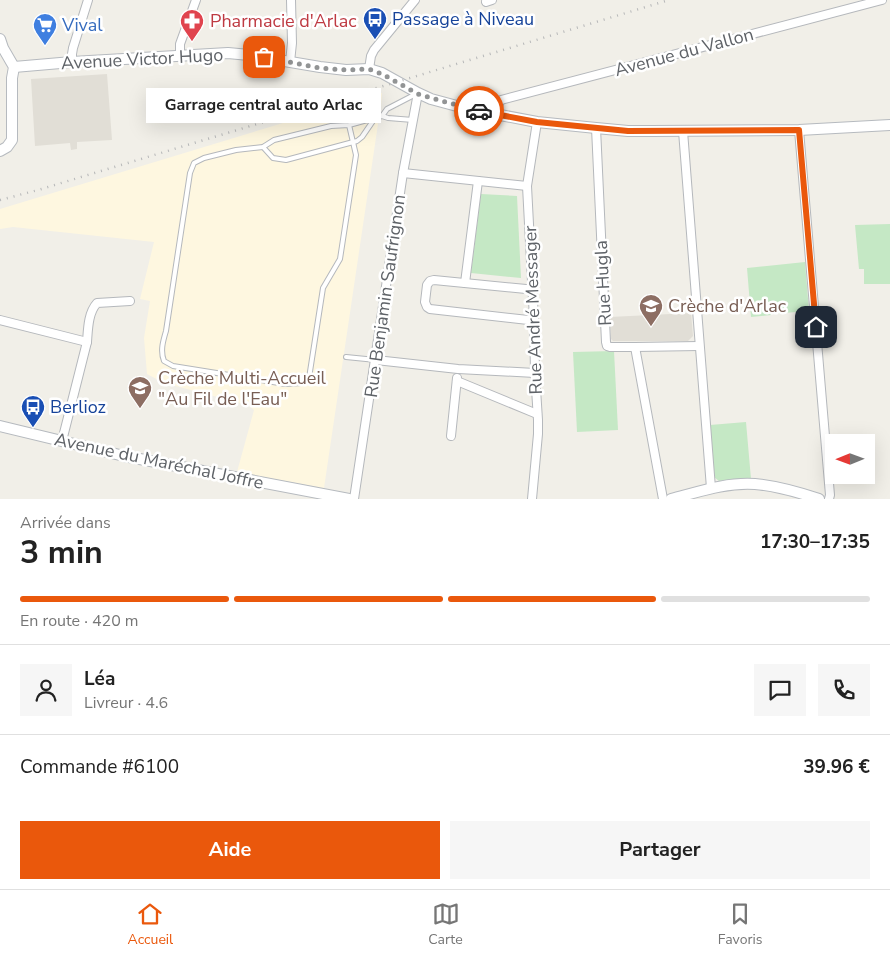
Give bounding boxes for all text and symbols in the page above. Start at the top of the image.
bus stop icon: Passage à Niveau [362,6,388,40]
place label: Passage à Niveau [392,7,534,31]
pharmacy icon: Pharmacie d'Arlac [179,8,205,42]
place label: Pharmacie d'Arlac [210,9,357,33]
supermarket icon: Vival [32,12,58,46]
place label: Vival [61,13,103,37]
street label: Avenue du Vallon [612,22,756,82]
pin [243,36,285,78]
street label: Avenue Victor Hugo [60,43,224,75]
icon: bag [250,43,278,71]
courier [454,86,504,136]
callout: Garrage central auto Arlac [146,87,382,122]
text: Garrage central auto Arlac [165,94,362,116]
icon: car [465,97,493,125]
street label: Rue Benjamin Saufrignon [359,193,411,399]
street label: Rue André Messager [518,225,548,395]
street label: Rue Hugla [589,240,617,326]
school or university icon: Crèche d'Arlac [638,293,664,327]
place label: Crèche d'Arlac [668,294,786,318]
pin [795,306,837,348]
icon: home [802,313,830,341]
place label: Crèche Multi-Accueil "Au Fil de l'Eau" [158,366,327,411]
school or university icon: Crèche Multi-Accueil "Au Fil de l'Eau" [127,375,153,409]
bus stop icon: Berlioz [20,394,46,428]
place label: Berlioz [50,395,106,419]
street label: Avenue du Maréchal Joffre [52,427,266,495]
north arrow [825,434,875,484]
map controls [825,434,875,484]
text: Arrivée dans [20,512,111,534]
text: 17:30–17:35 [760,529,870,555]
text: 3 min [20,531,103,574]
text: En route · 420 m [20,610,139,632]
button: person [20,664,72,716]
button: chat [754,664,806,716]
button: phone [818,664,870,716]
text: Léa [84,666,115,692]
text: Livreur · 4.6 [84,692,168,714]
text: Commande #6100 [20,754,179,780]
text: 39.96 € [803,754,870,780]
button: Aide [20,821,440,879]
button: Partager [450,821,870,879]
tab: Accueil [128,900,173,949]
tab: Carte [428,900,463,949]
tab: Favoris [718,900,762,949]

